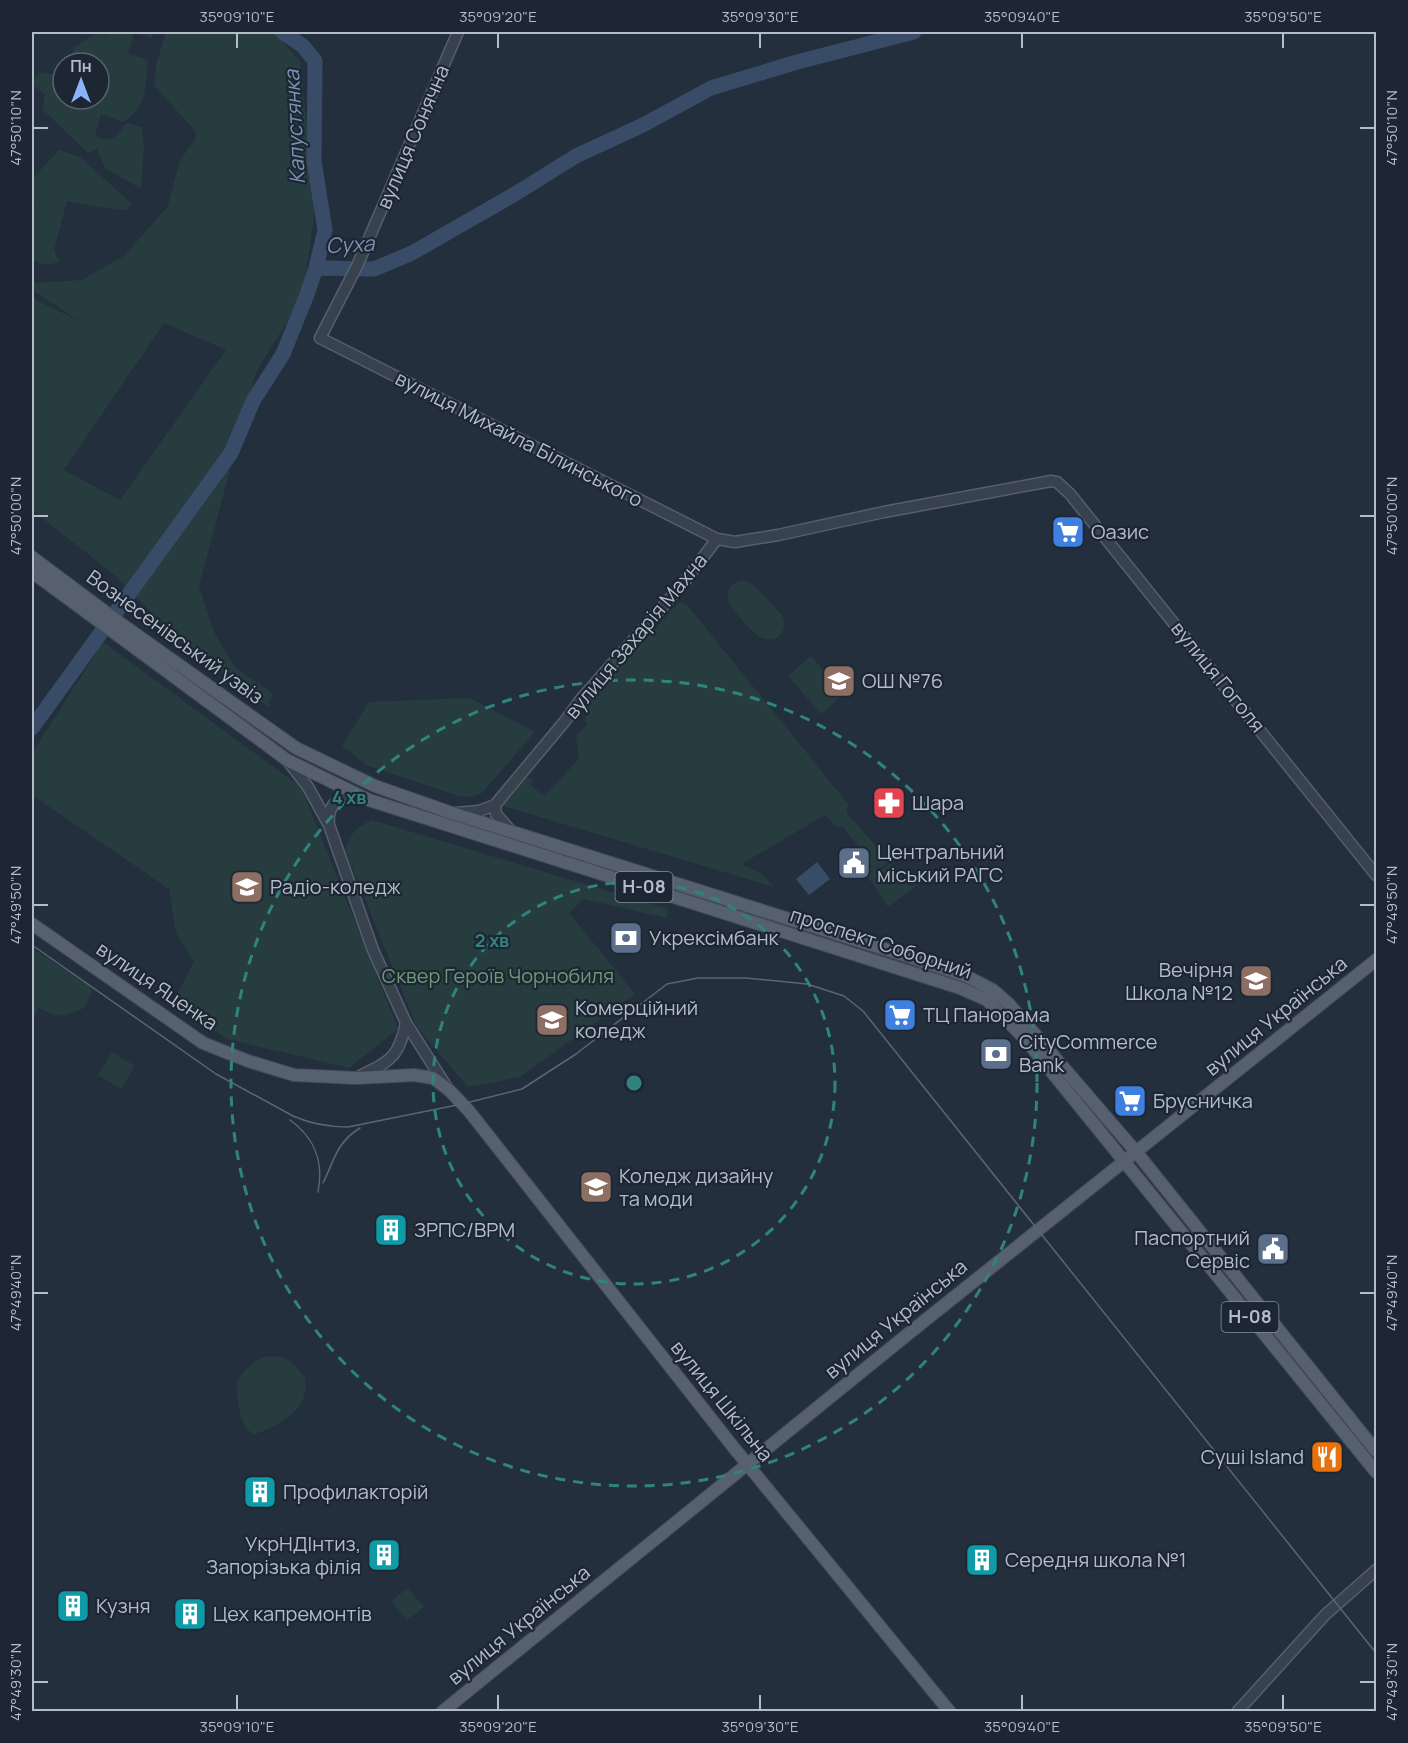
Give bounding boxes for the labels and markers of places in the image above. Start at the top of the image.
supermarket icon: Оазис [1050,514,1086,550]
place label: Оазис [1091,518,1149,545]
school or university icon: ОШ №76 [821,663,857,699]
place label: ОШ №76 [862,667,943,694]
pharmacy icon: Шара [871,785,907,821]
place label: Шара [912,789,964,816]
place label: Центральний міський РАГС [877,838,1004,888]
public building icon: Центральний міський РАГС [836,845,872,881]
school or university icon: Радіо-коледж [229,869,265,905]
place label: Радіо-коледж [270,873,401,900]
bank icon: Укрексімбанк [608,920,644,956]
place label: Укрексімбанк [649,924,779,951]
place label: Вечірня Школа №12 [1125,956,1233,1006]
school or university icon: Вечірня Школа №12 [1238,963,1274,999]
place label: Комерційний коледж [575,994,698,1044]
supermarket icon: ТЦ Панорама [882,997,918,1033]
place label: ТЦ Панорама [923,1001,1050,1028]
school or university icon: Комерційний коледж [534,1002,570,1038]
place label: CityCommerce Bank [1019,1028,1157,1078]
bank icon: CityCommerce Bank [978,1036,1014,1072]
centre of rings [624,1073,644,1093]
supermarket icon: Брусничка [1112,1083,1148,1119]
place label: Брусничка [1153,1087,1253,1114]
place label: Коледж дизайну та моди [619,1162,774,1212]
school or university icon: Коледж дизайну та моди [578,1169,614,1205]
building icon: ЗРПС/ВРМ [373,1212,409,1248]
place label: ЗРПС/ВРМ [414,1216,515,1243]
place label: Паспортний Сервіс [1134,1224,1250,1274]
public building icon: Паспортний Сервіс [1255,1231,1291,1267]
restaurant icon: Суші Island [1309,1439,1345,1475]
place label: Суші Island [1201,1443,1304,1470]
building icon: Профилакторій [242,1474,278,1510]
place label: Профилакторій [283,1478,428,1505]
place label: УкрНДІнтиз, Запорізька філія [206,1530,361,1580]
building icon: УкрНДІнтиз, Запорізька філія [366,1537,402,1573]
building icon: Середня школа №1 [964,1542,1000,1578]
place label: Середня школа №1 [1005,1546,1187,1573]
building icon: Кузня [55,1588,91,1624]
place label: Кузня [96,1592,151,1619]
building icon: Цех капремонтів [172,1596,208,1632]
place label: Цех капремонтів [213,1600,372,1627]

